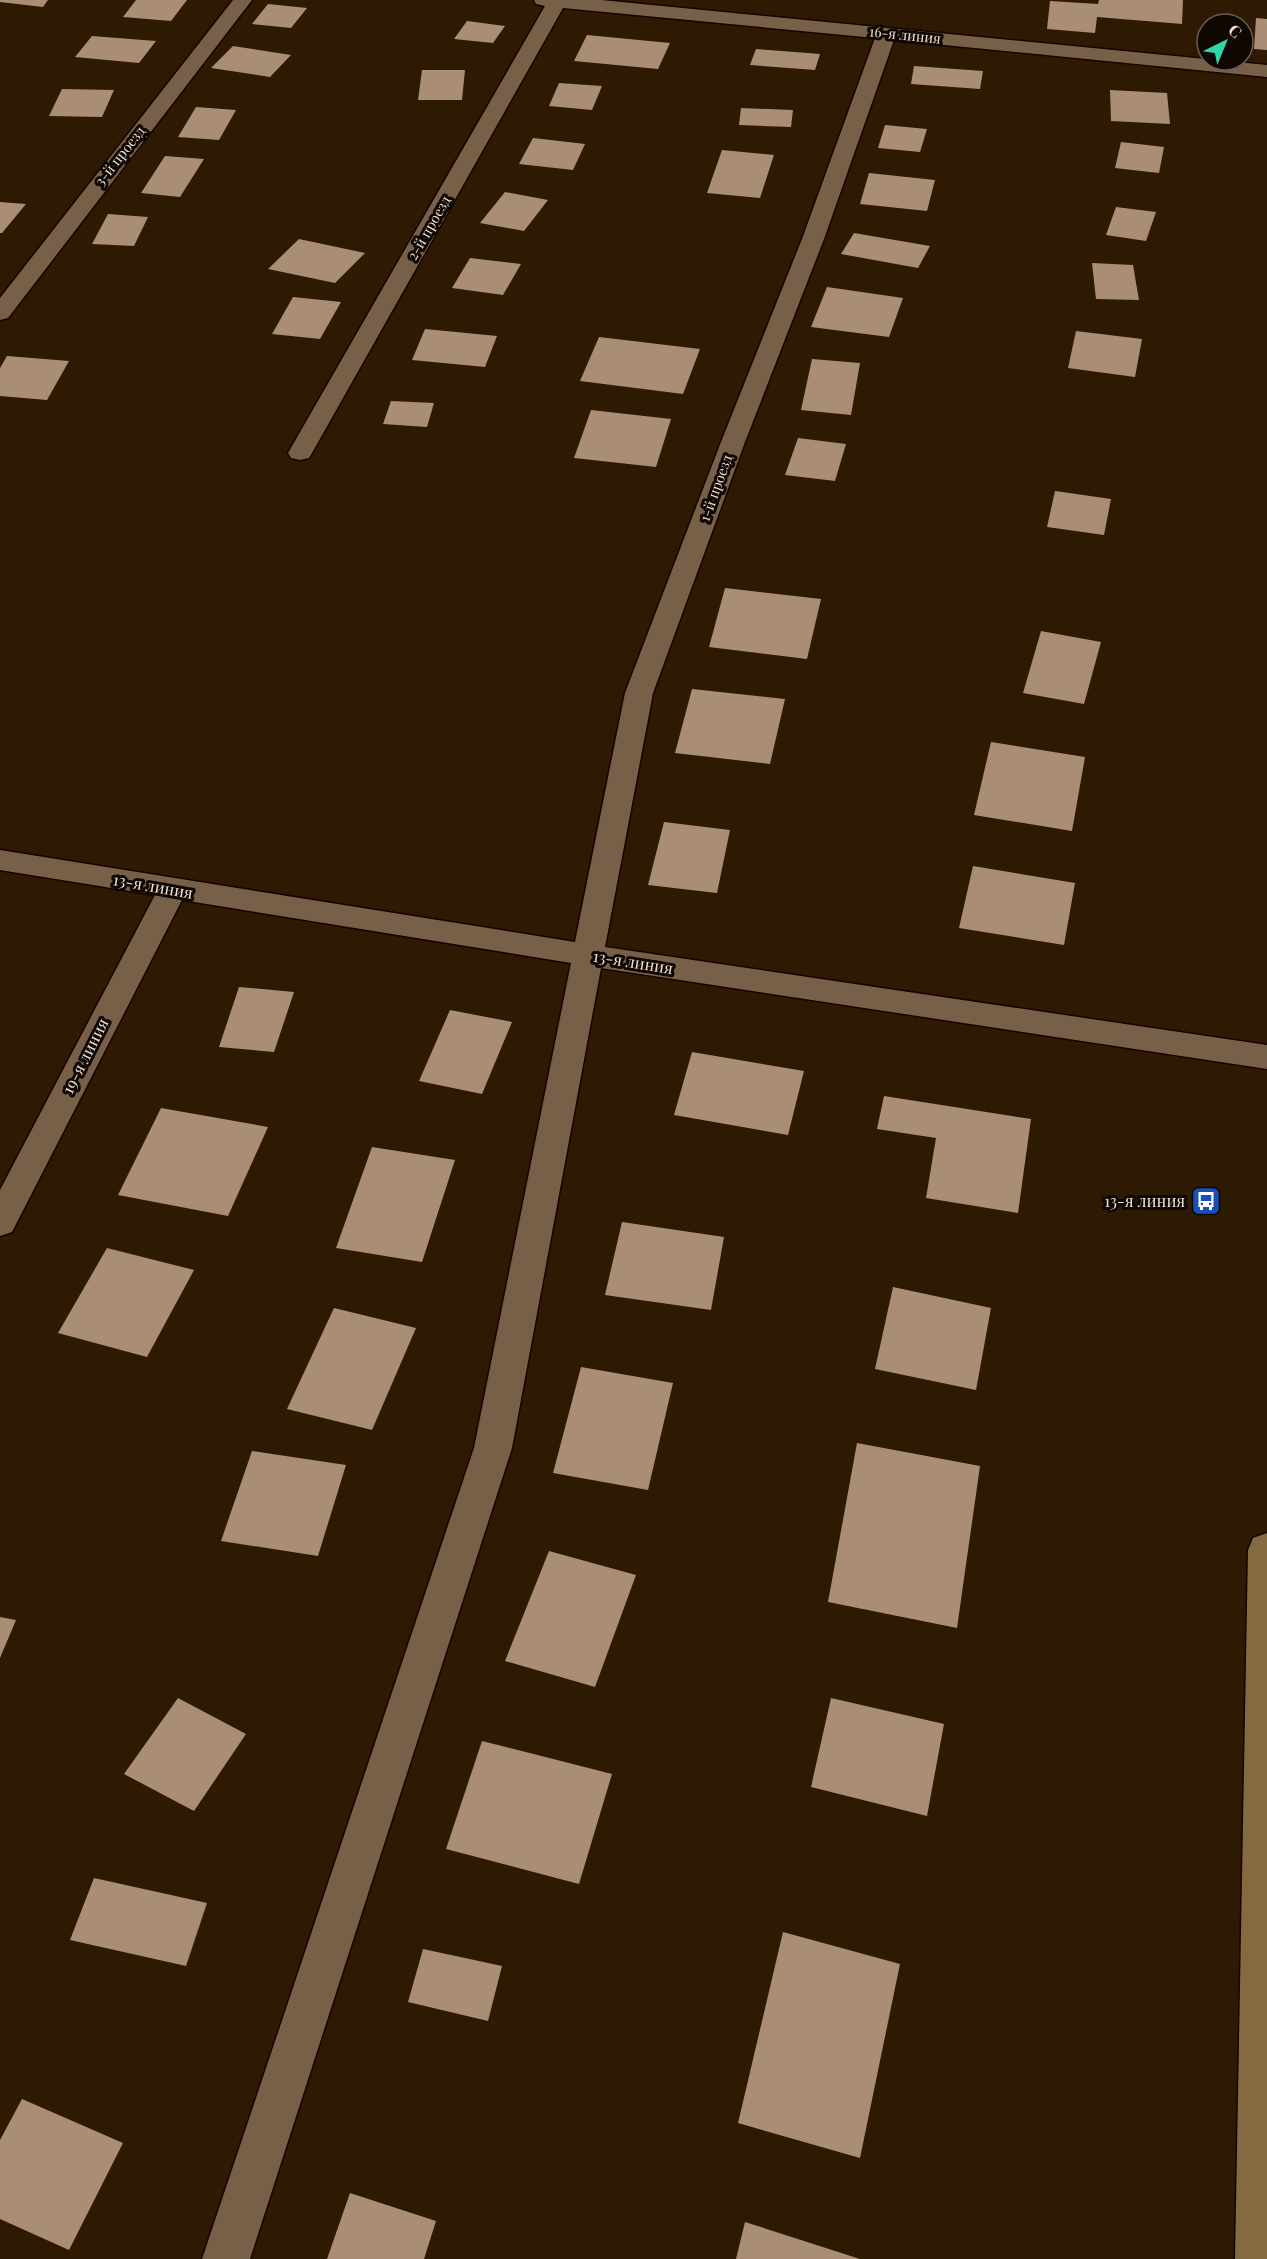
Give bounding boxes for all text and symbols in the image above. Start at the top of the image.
north arrow [1195,12,1255,72]
text: С [1224,19,1247,42]
street label: 16-я линия [868,21,942,48]
street label: 3-й проезд [90,121,149,189]
street label: 2-й проезд [403,192,455,263]
street label: 1-й проезд [695,451,737,524]
street label: 13-я линия [111,868,195,903]
street label: 13-я линия [592,945,675,978]
street label: 19-я линия [57,1014,113,1097]
bus stop icon: 13-я линия [1190,1185,1222,1217]
place label: 13-я линия [1104,1190,1185,1211]

